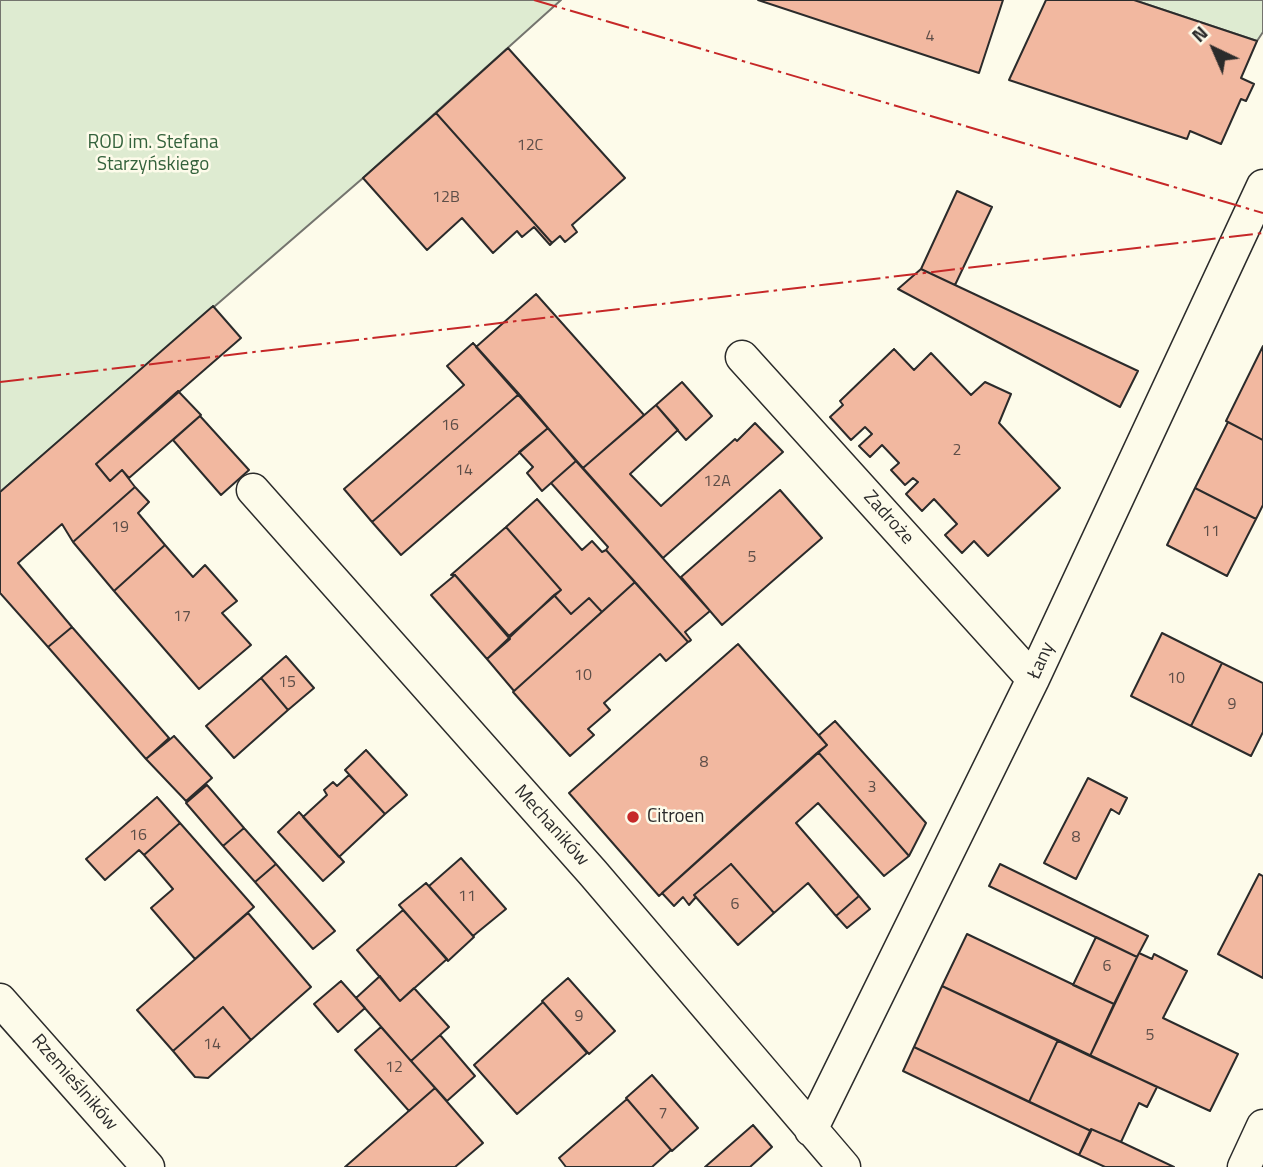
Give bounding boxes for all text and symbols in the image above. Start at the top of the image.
north arrow [1179,14,1249,84]
text: N [1184,19,1214,49]
house number: 4 [926,27,934,47]
park label: ROD im. Stefana Starzyńskiego [88,132,218,176]
house number: 12C [517,136,543,156]
house number: 12B [432,188,460,208]
house number: 16 [441,416,459,436]
house number: 2 [953,441,961,461]
house number: 14 [455,461,473,481]
house number: 12A [703,472,731,492]
street label: Zadroże [858,486,918,550]
house number: 19 [111,518,129,538]
house number: 11 [1202,522,1220,542]
house number: 5 [748,548,756,568]
house number: 17 [173,607,191,627]
street label: Łany [1024,639,1060,683]
house number: 10 [574,666,592,686]
house number: 10 [1167,669,1185,689]
house number: 15 [278,673,296,693]
house number: 9 [1228,695,1236,715]
house number: 8 [700,753,708,773]
house number: 3 [868,778,876,798]
street label: Mechaników [509,781,593,871]
place label: Citroen [647,806,704,828]
marker: Citroen [625,809,641,825]
house number: 16 [129,826,147,846]
house number: 8 [1072,828,1080,848]
house number: 11 [458,887,476,907]
house number: 6 [731,895,739,915]
house number: 6 [1103,957,1111,977]
house number: 9 [575,1007,583,1027]
house number: 5 [1146,1026,1154,1046]
street label: Rzemieślników [26,1030,122,1136]
house number: 14 [203,1035,221,1055]
house number: 12 [385,1058,403,1078]
house number: 7 [659,1104,667,1124]

